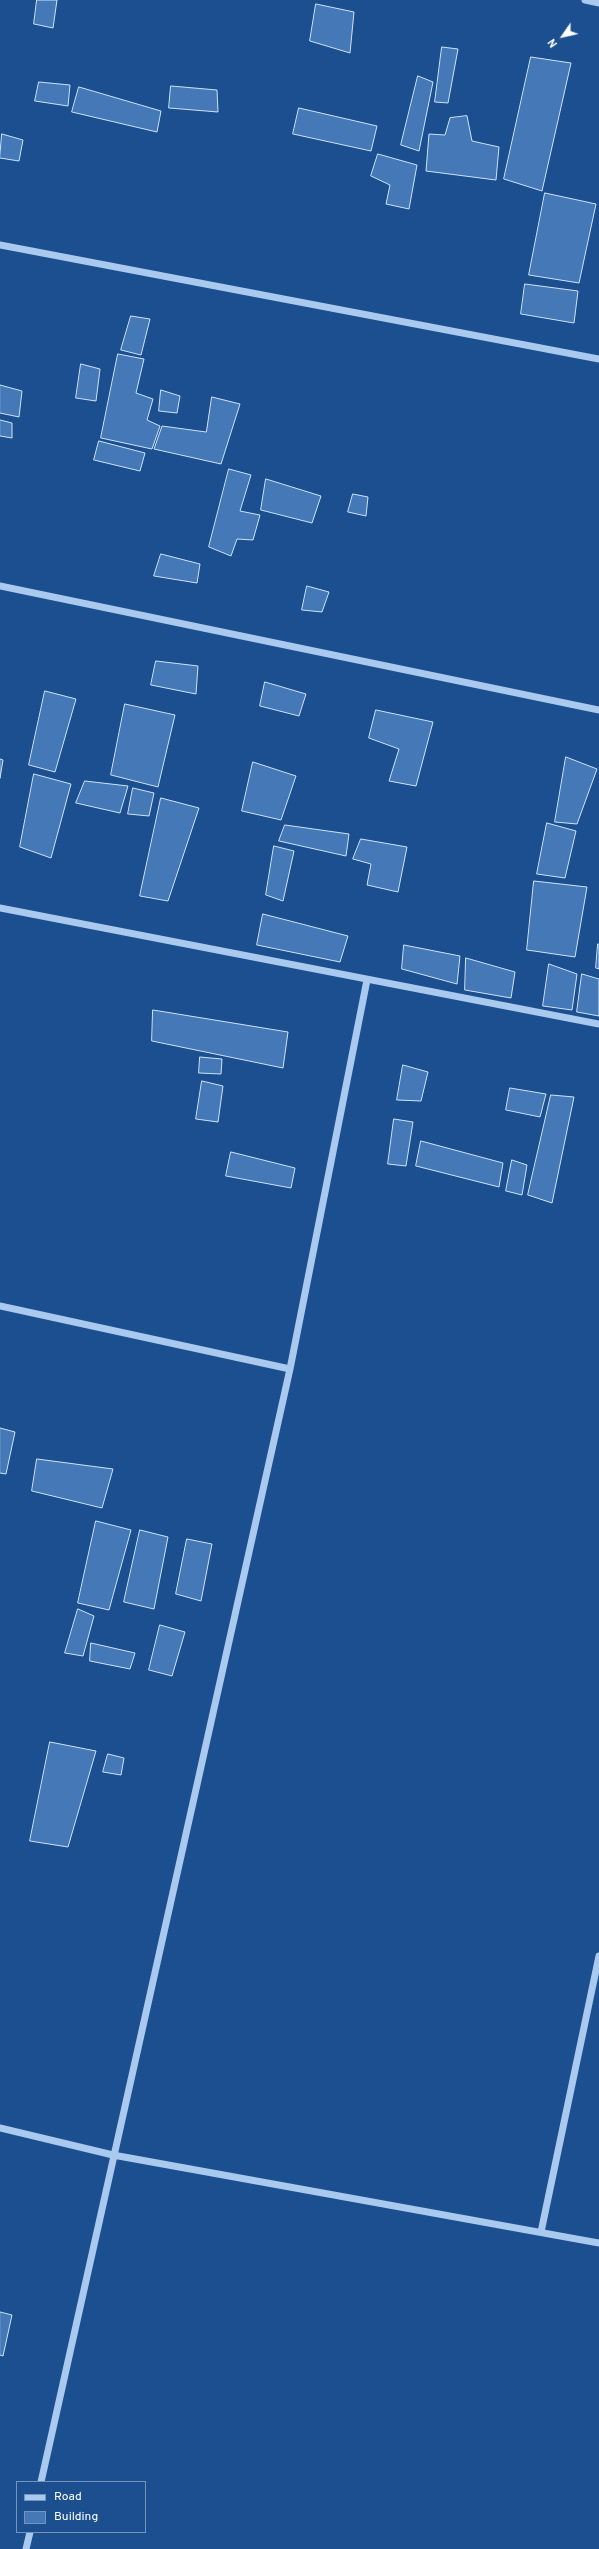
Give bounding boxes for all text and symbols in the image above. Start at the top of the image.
north arrow [543,16,583,56]
text: N [545,36,561,50]
legend [16,2481,146,2533]
text: Road [54,2489,82,2505]
text: Building [54,2509,98,2525]

